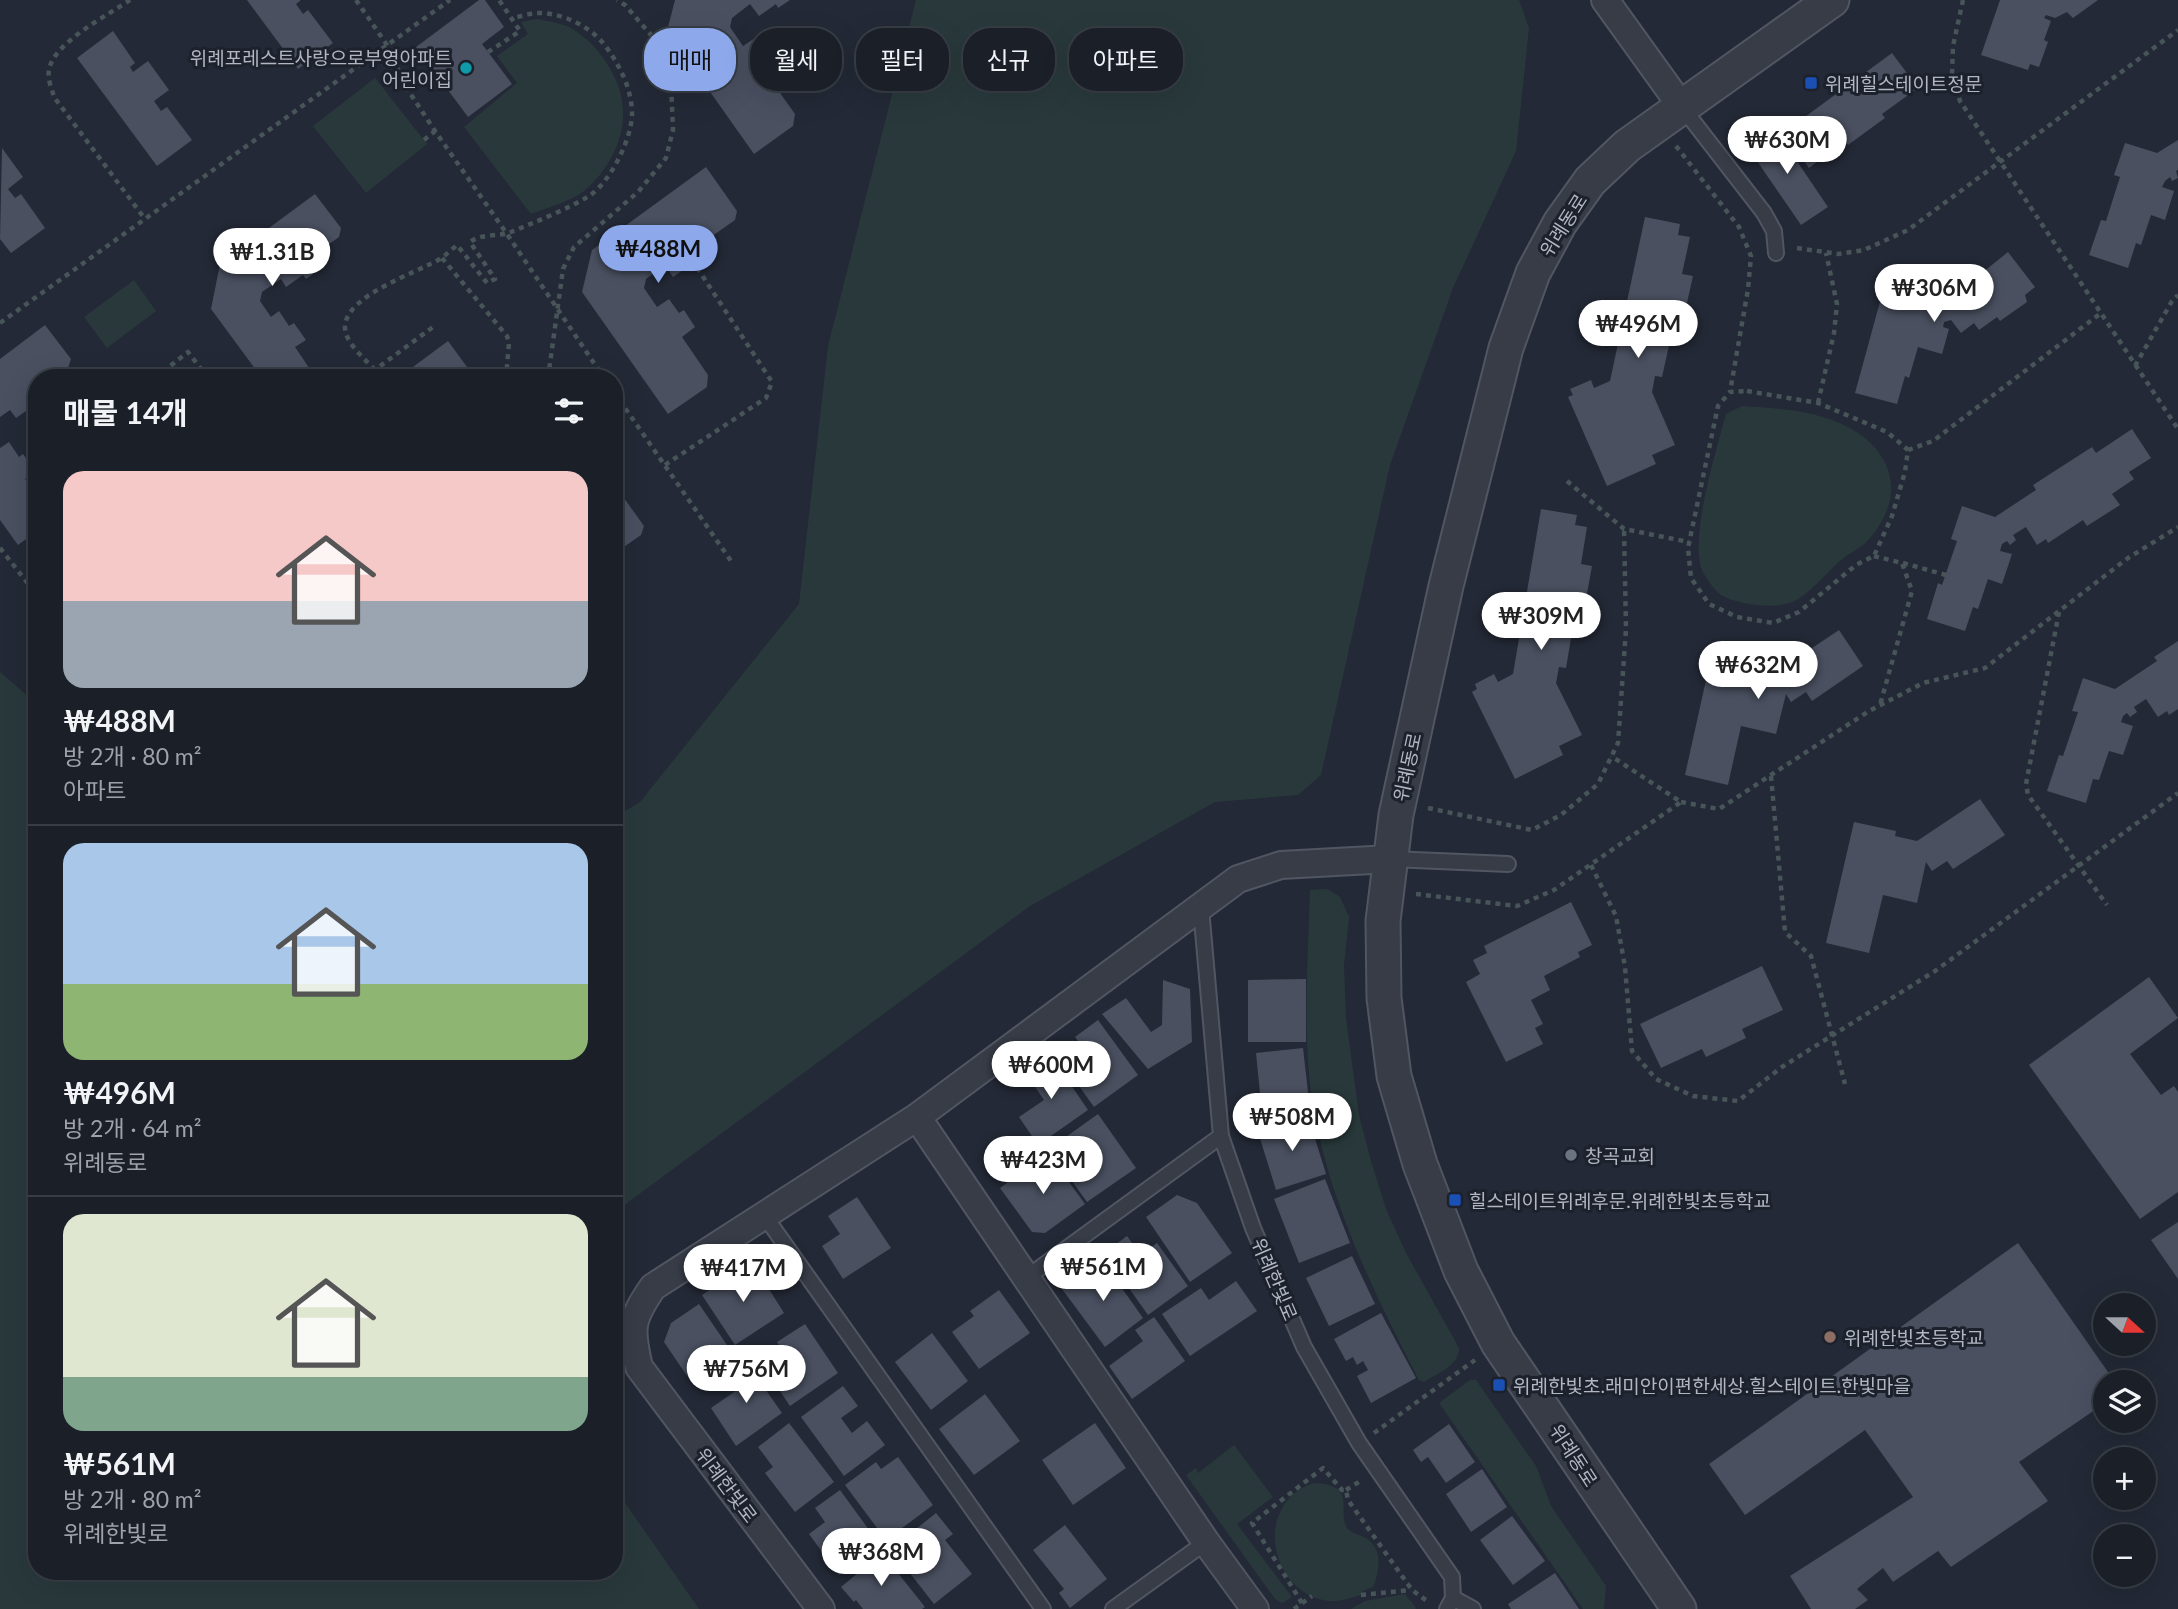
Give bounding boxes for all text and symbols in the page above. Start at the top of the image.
chip: 매매 [644,28,736,91]
chip: 월세 [750,28,842,91]
chip: 필터 [856,28,949,91]
chip: 신규 [963,28,1055,91]
chip: 아파트 [1069,28,1183,91]
place label: 위례포레스트사랑으로부영아파트 어린이집 [190,46,452,91]
marker: 위례포레스트사랑으로부영아파트 어린이집 [458,60,474,76]
place label: 위례힐스테이트정문 [1825,72,1982,95]
marker: 위례힐스테이트정문 [1803,75,1819,91]
pin: ₩630M [1738,116,1836,176]
text: ₩630M [1744,125,1830,153]
street label: 위례동로 [1535,189,1591,261]
pin: ₩488M [609,226,707,285]
pin: ₩1.31B [215,229,329,288]
text: ₩488M [615,234,701,262]
text: ₩1.31B [229,237,315,265]
pin: ₩306M [1885,264,1983,324]
text: ₩306M [1891,273,1977,301]
pin: ₩496M [1589,300,1687,360]
text: ₩496M [1595,309,1681,337]
icon: filters [550,392,588,430]
text: 매물 14개 [63,394,188,430]
icon: home [263,517,389,643]
pin: ₩309M [1492,592,1590,652]
text: ₩309M [1498,601,1584,629]
pin: ₩632M [1709,642,1807,701]
text: ₩632M [1715,650,1801,678]
text: ₩488M [63,702,176,738]
street label: 위례동로 [1388,730,1426,804]
text: 방 2개 · 80 m² [63,742,201,770]
text: 아파트 [63,776,126,804]
icon: home [263,889,389,1015]
pin: ₩600M [1002,1042,1100,1101]
text: ₩600M [1008,1050,1094,1078]
text: ₩496M [63,1074,176,1110]
pin: ₩508M [1243,1094,1341,1153]
text: ₩508M [1249,1102,1335,1130]
text: 방 2개 · 64 m² [63,1114,201,1142]
pin: ₩423M [994,1136,1092,1196]
place label: 창곡교회 [1585,1144,1655,1167]
text: ₩423M [1000,1145,1086,1173]
marker: 창곡교회 [1563,1147,1579,1163]
text: 위례동로 [63,1148,148,1176]
place label: 힐스테이트위례후문.위례한빛초등학교 [1469,1189,1771,1212]
marker: 힐스테이트위례후문.위례한빛초등학교 [1447,1192,1463,1208]
street label: 위례한빛로 [1247,1234,1303,1324]
pin: ₩417M [694,1244,792,1304]
pin: ₩561M [1054,1244,1152,1303]
text: ₩561M [1060,1252,1146,1280]
text: ₩417M [700,1253,786,1281]
icon: home [263,1260,389,1386]
north arrow [2093,1293,2156,1356]
map controls [2093,1293,2156,1587]
place label: 위례한빛초등학교 [1844,1326,1984,1349]
marker: 위례한빛초등학교 [1822,1329,1838,1345]
pin: ₩756M [697,1346,795,1405]
text: ₩756M [703,1354,789,1382]
button: layers [2093,1370,2156,1433]
place label: 위례한빛초.래미안이편한세상.힐스테이트.한빛마을 [1513,1374,1911,1397]
marker: 위례한빛초.래미안이편한세상.힐스테이트.한빛마을 [1491,1377,1507,1393]
street label: 위례동로 [1545,1419,1603,1491]
street label: 위례한빛로 [692,1443,762,1527]
text: ₩561M [63,1445,176,1481]
button: + [2093,1447,2156,1510]
text: 방 2개 · 80 m² [63,1485,201,1513]
text: 위례한빛로 [63,1519,169,1547]
button: − [2093,1524,2156,1587]
pin: ₩368M [832,1528,930,1588]
text: ₩368M [838,1537,924,1565]

